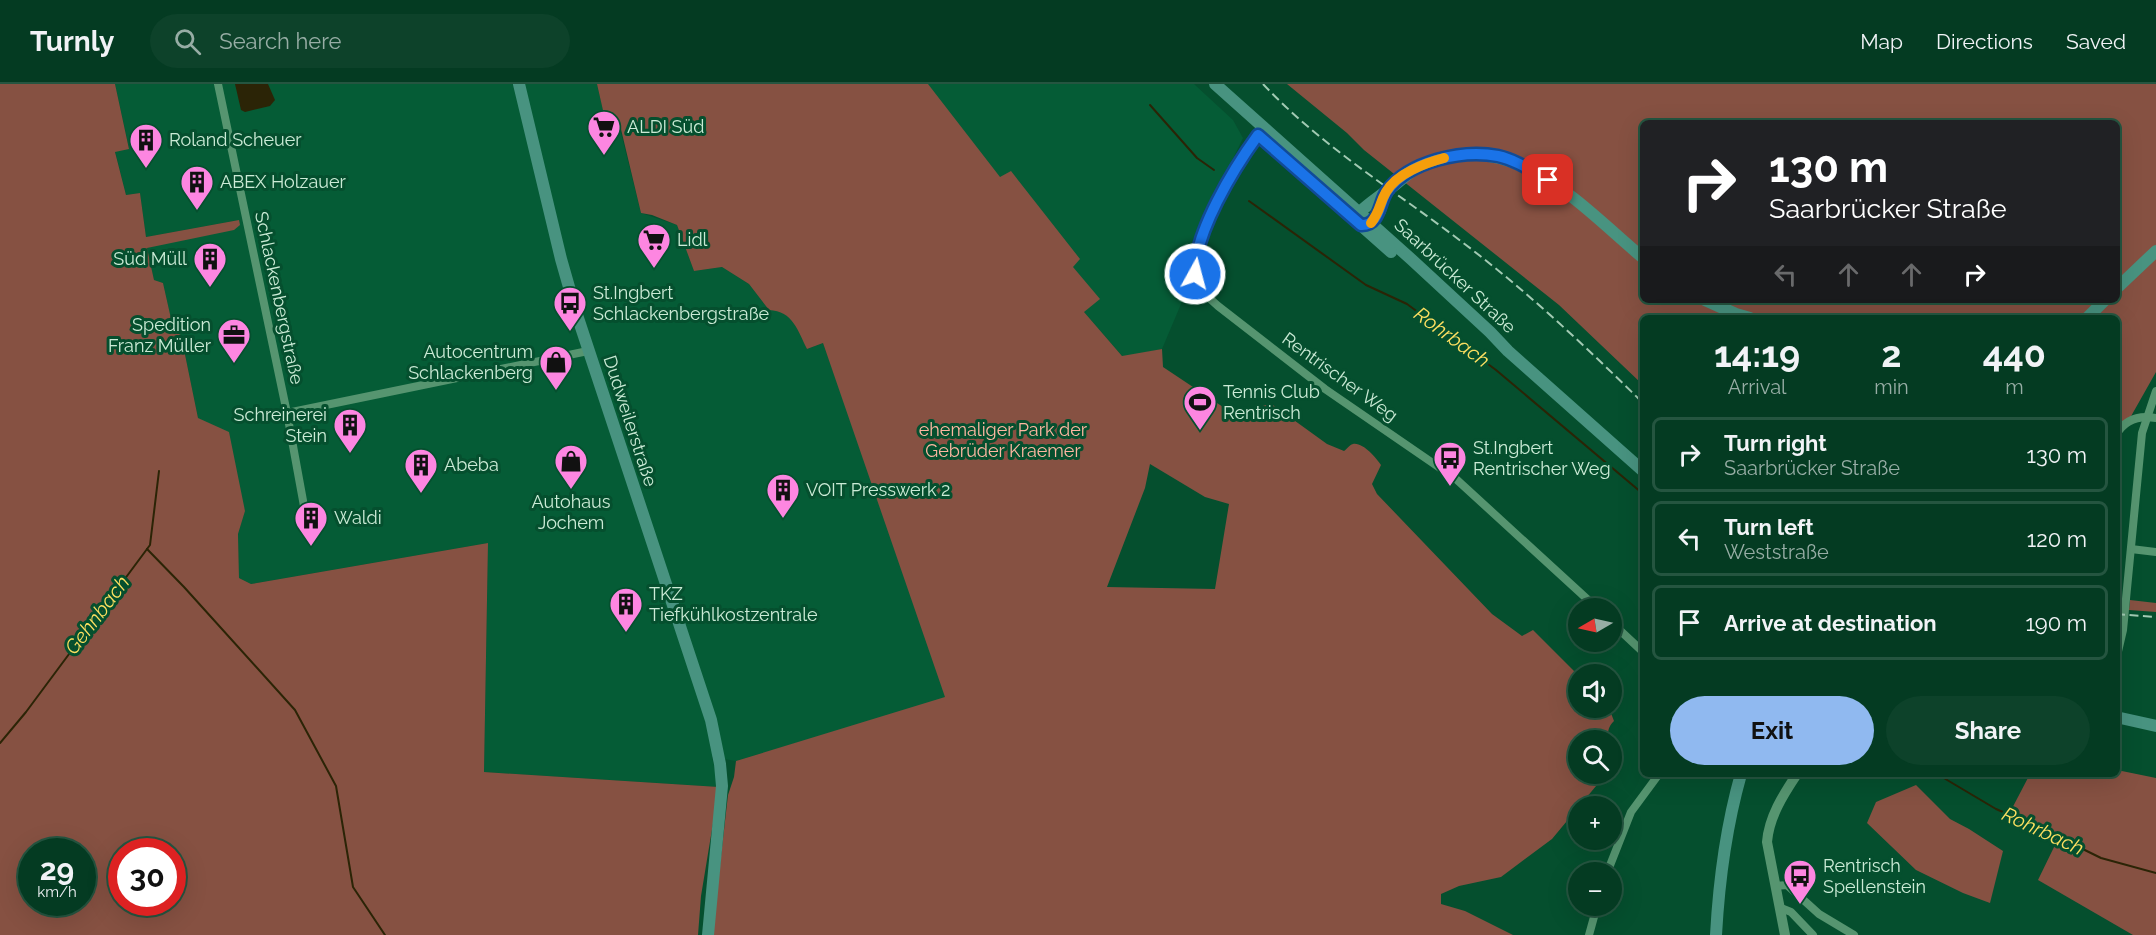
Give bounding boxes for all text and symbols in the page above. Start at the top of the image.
search box [150,14,570,68]
text: Turnly [30,25,114,58]
icon: search [171,25,204,58]
text: Search here [219,28,341,54]
text: Map [1860,29,1903,54]
text: Directions [1936,29,2033,54]
text: Saved [2066,29,2126,54]
supermarket icon: ALDI Süd [586,109,622,156]
place label: ALDI Süd [627,116,704,137]
building icon: Roland Scheuer [128,122,164,169]
place label: Roland Scheuer [169,129,302,150]
text: 130 m [1769,143,1888,192]
icon: right [1670,144,1748,222]
pin [1522,154,1573,205]
icon: arrive [1531,163,1564,196]
building icon: ABEX Holzauer [179,164,215,211]
place label: ABEX Holzauer [220,171,347,192]
text: Saarbrücker Straße [1769,193,2007,224]
street label: Schlackenbergstraße [251,210,308,387]
street label: Saarbrücker Straße [1390,214,1521,338]
supermarket icon: Lidl [636,222,672,269]
place label: Lidl [677,229,708,250]
building icon: Süd Müll [192,241,228,288]
position arrow [1163,242,1227,306]
place label: Süd Müll [113,248,187,269]
icon: left [1769,258,1802,291]
icon: ahead [1832,258,1865,291]
icon: ahead [1895,258,1928,291]
icon: right [1958,258,1991,291]
place label: St.Ingbert Schlackenbergstraße [593,282,770,324]
bus stop icon: St.Ingbert Schlackenbergstraße [552,285,588,332]
water label: Rohrbach [1410,302,1494,372]
place label: Spedition Franz Müller [108,314,212,356]
office icon: Spedition Franz Müller [216,317,252,364]
street label: Rentrischer Weg [1278,328,1402,426]
text: 14:19 [1714,333,1800,375]
text: 2 [1881,333,1902,375]
text: 440 [1983,333,2046,375]
place label: Autocentrum Schlackenberg [408,341,533,383]
shop icon: Autocentrum Schlackenberg [538,344,574,391]
street label: Dudweilerstraße [599,353,662,489]
text: Arrival [1728,375,1786,399]
text: min [1874,375,1909,399]
text: m [2005,375,2024,399]
place label: Tennis Club Rentrisch [1223,381,1320,423]
sports icon: Tennis Club Rentrisch [1182,384,1218,431]
place label: Schreinerei Stein [234,404,327,446]
building icon: Schreinerei Stein [332,407,368,454]
park label: ehemaliger Park der Gebrüder Kraemer [919,419,1088,461]
text: Turn right [1724,430,1827,456]
place label: St.Ingbert Rentrischer Weg [1473,437,1611,479]
icon: right [1673,438,1706,471]
bus stop icon: St.Ingbert Rentrischer Weg [1432,440,1468,487]
text: 130 m [2027,442,2087,468]
shop icon: Autohaus Jochem [553,443,589,490]
building icon: Abeba [403,447,439,494]
place label: Abeba [444,454,499,475]
text: Saarbrücker Straße [1724,456,1900,480]
building icon: VOIT Presswerk 2 [765,472,801,519]
place label: VOIT Presswerk 2 [806,479,950,500]
place label: Autohaus Jochem [532,491,611,533]
building icon: Waldi [293,500,329,547]
place label: Waldi [334,507,382,528]
text: Turn left [1724,514,1814,540]
icon: left [1673,522,1706,555]
text: 120 m [2027,526,2087,552]
text: Weststraße [1724,540,1829,564]
water label: Gehnbach [60,571,134,659]
place label: TKZ Tiefkühlkostzentrale [649,583,818,625]
building icon: TKZ Tiefkühlkostzentrale [608,586,644,633]
north arrow [1568,598,1622,652]
map controls [1568,598,1622,916]
icon: arrive [1673,606,1706,639]
text: Arrive at destination [1724,610,1937,636]
text: 190 m [2025,610,2087,636]
button: sound [1568,664,1622,718]
button: Exit [1670,696,1874,765]
button: Share [1886,696,2090,765]
button: search [1568,730,1622,784]
button: + [1568,796,1622,850]
water label: Rohrbach [1998,802,2088,860]
speed limit sign: 30 [108,838,186,916]
text: 29 [40,852,74,887]
place label: Rentrisch Spellenstein [1823,855,1926,897]
bus stop icon: Rentrisch Spellenstein [1782,858,1818,905]
button: − [1568,862,1622,916]
text: km/h [37,883,77,901]

